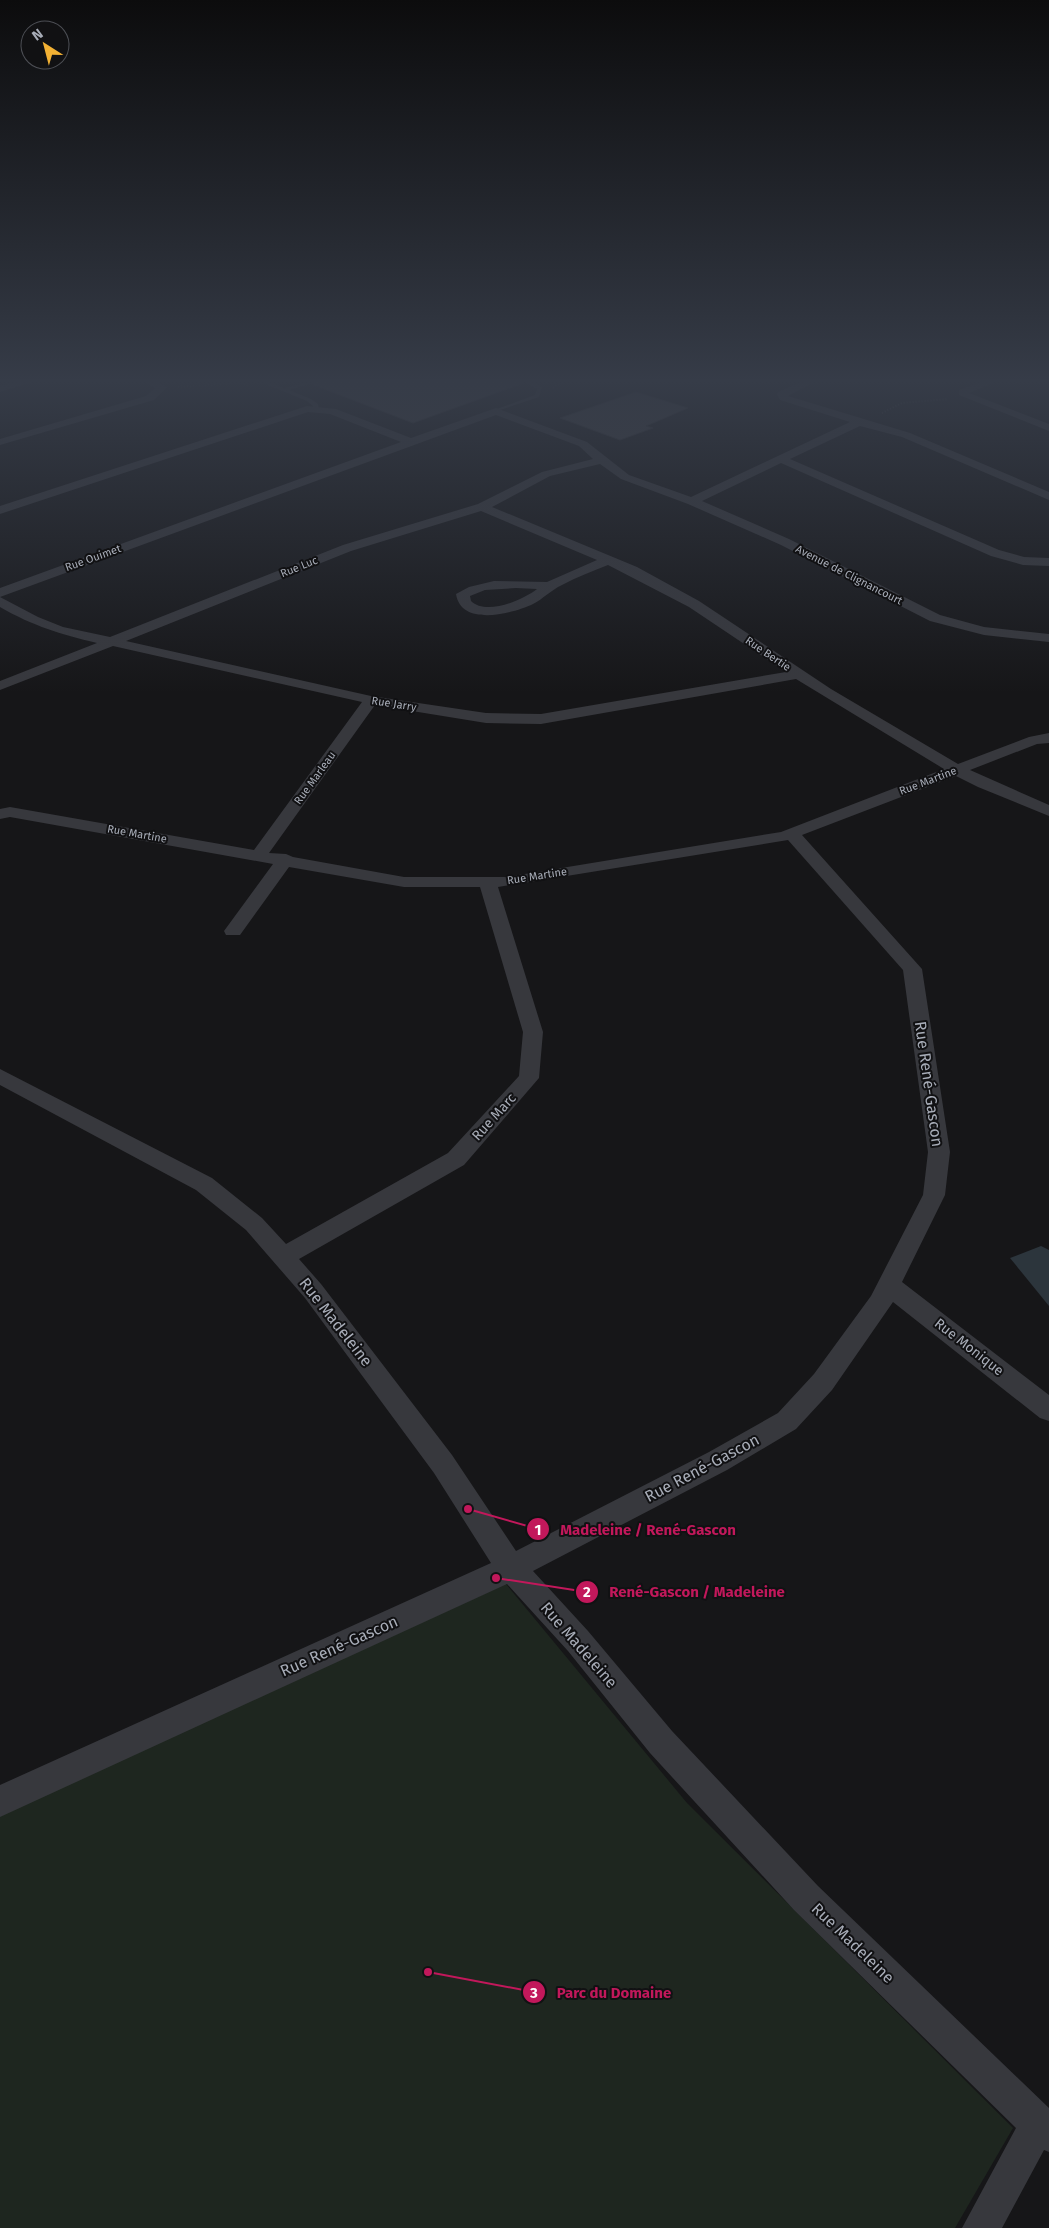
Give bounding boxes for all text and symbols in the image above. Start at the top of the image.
north arrow [20,20,70,70]
text: N [29,25,46,44]
street label: Rue Ouimet [63,542,123,574]
street label: Avenue de Clignancourt [793,542,905,608]
street label: Rue Luc [279,554,319,580]
street label: Rue Bertie [743,634,793,674]
street label: Rue Jarry [371,694,418,714]
street label: Rue Marleau [291,749,339,807]
street label: Rue Martine [898,764,958,798]
street label: Rue Martine [106,822,168,846]
street label: Rue Martine [506,865,568,887]
street label: Rue René-Gascon [911,1020,947,1148]
street label: Rue Marc [468,1089,520,1144]
street label: Rue Madeleine [295,1274,377,1370]
street label: Rue Monique [931,1315,1007,1379]
street label: Rue René-Gascon [642,1430,762,1506]
callout: Madeleine / René-Gascon [525,1514,746,1544]
text: 1 [535,1521,541,1539]
text: Madeleine / René-Gascon [560,1521,736,1539]
callout: René-Gascon / Madeleine [575,1577,795,1607]
text: 2 [583,1583,591,1601]
text: René-Gascon / Madeleine [609,1583,785,1601]
street label: Rue Madeleine [537,1598,621,1692]
street label: Rue René-Gascon [277,1612,401,1680]
street label: Rue Madeleine [808,1899,898,1987]
callout: Parc du Domaine [522,1977,681,2007]
text: 3 [529,1984,538,2002]
text: Parc du Domaine [557,1984,671,2002]

